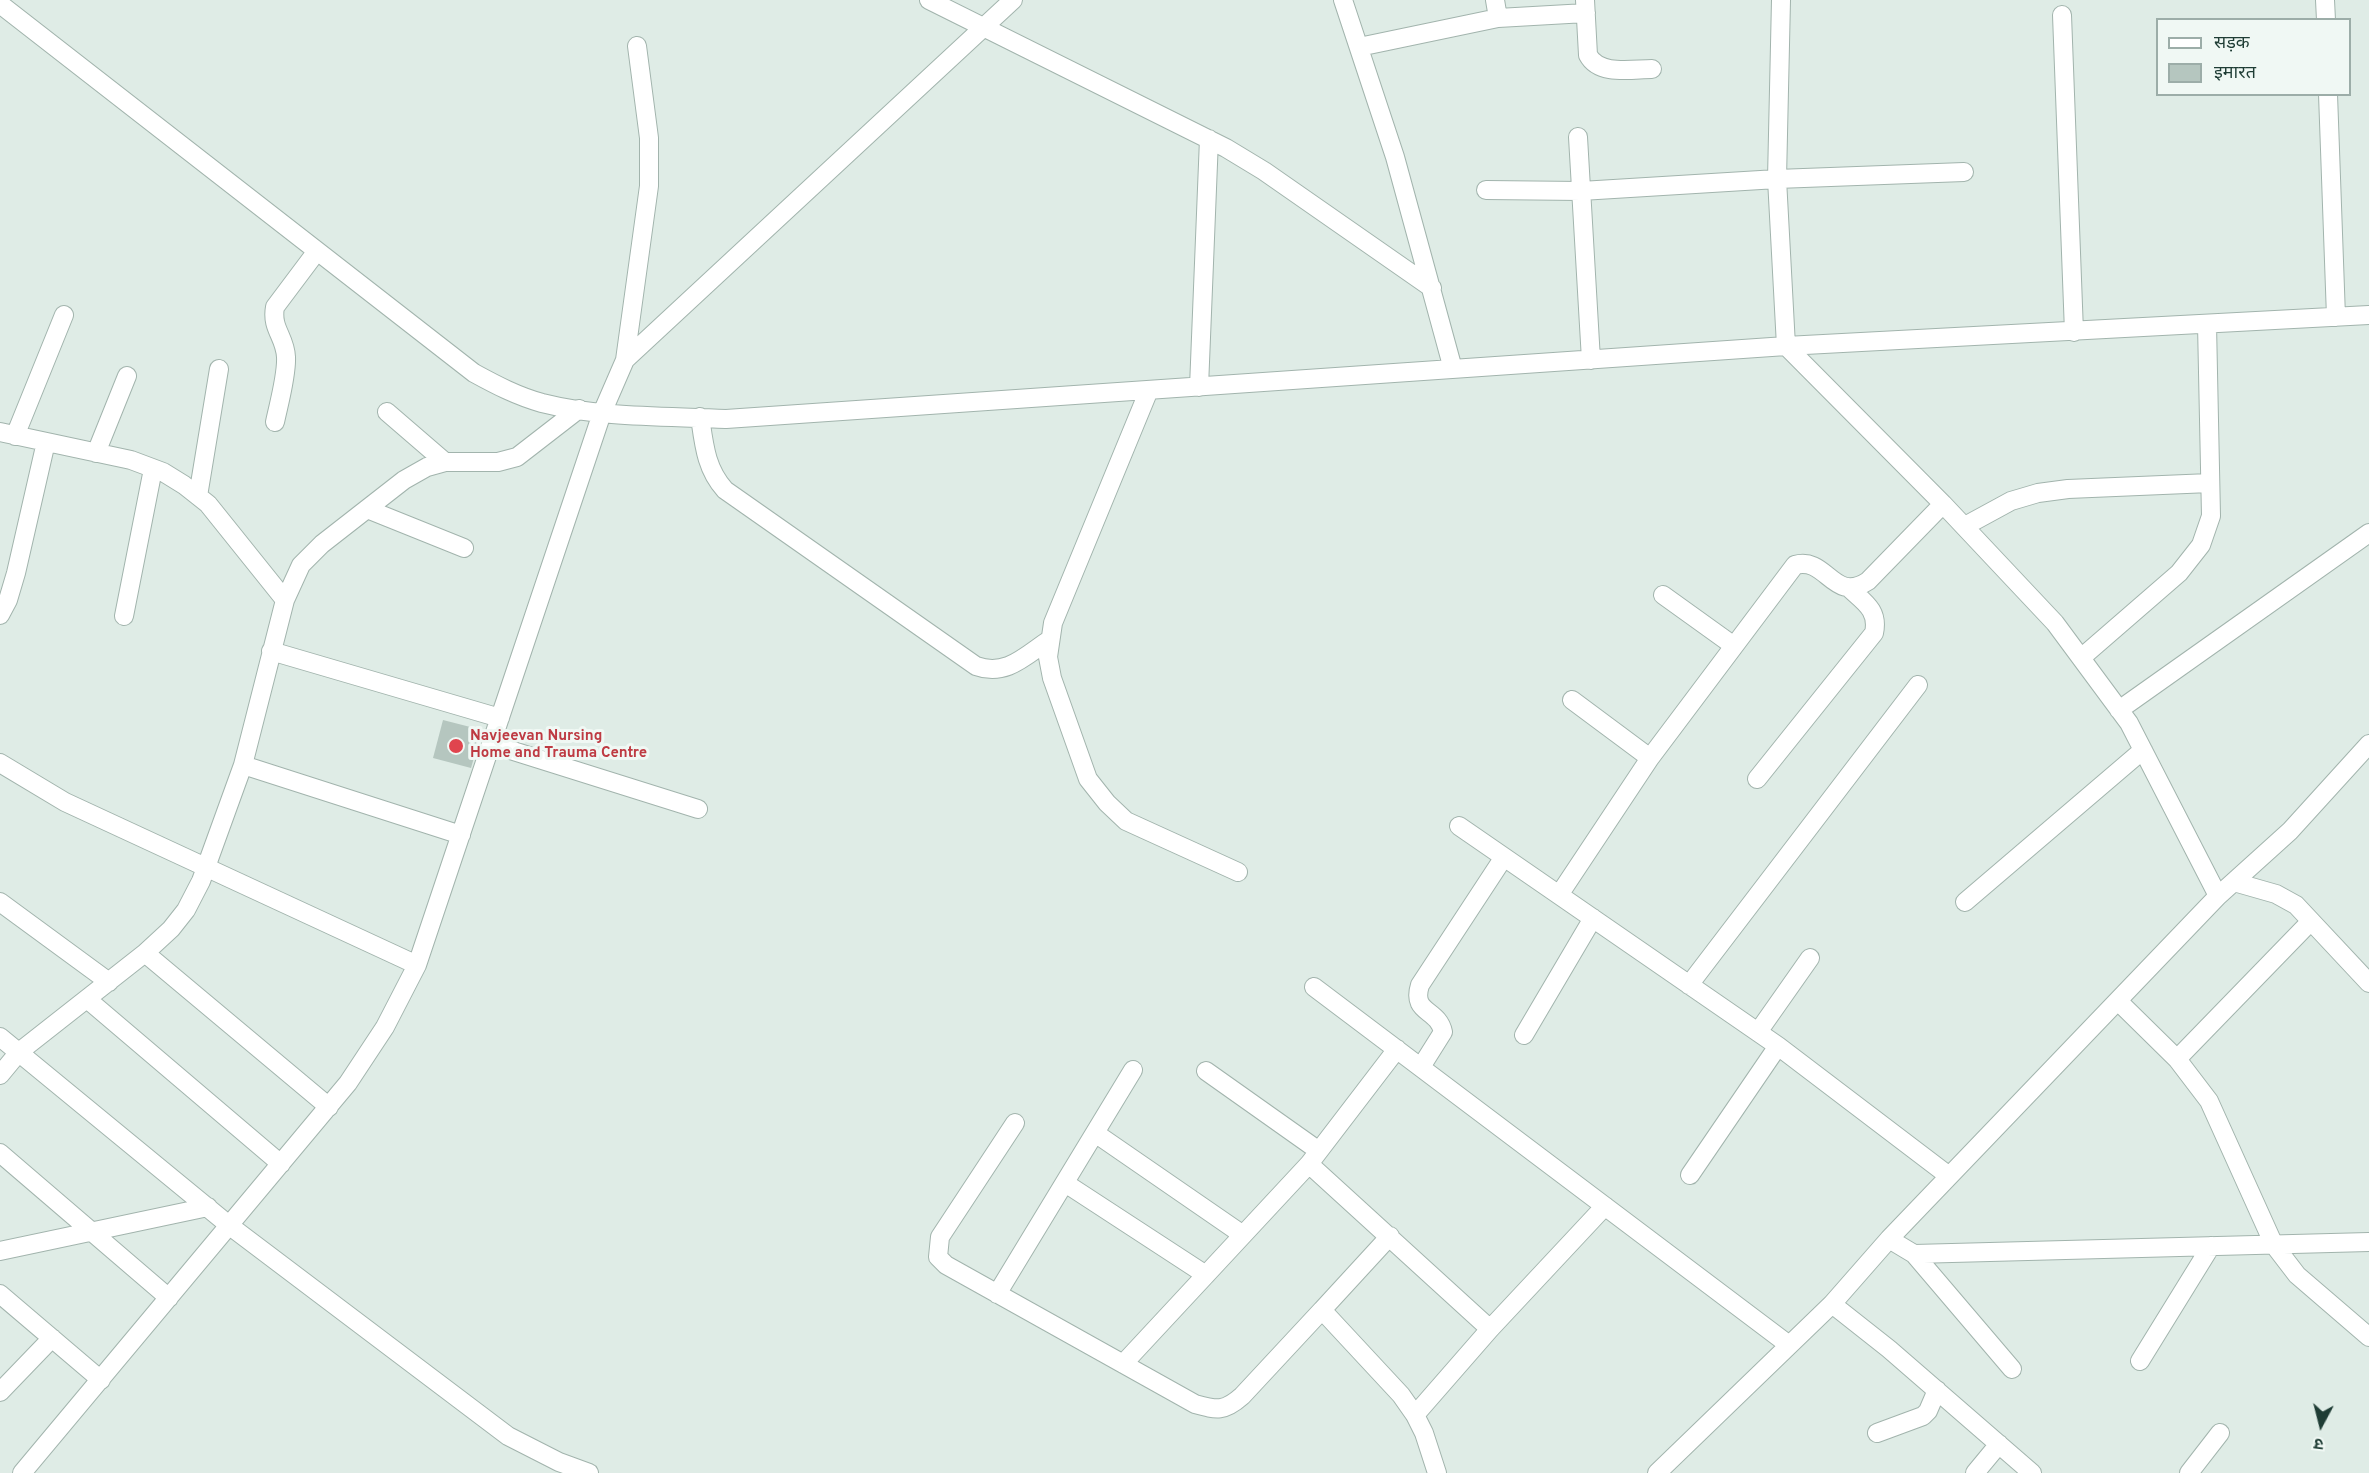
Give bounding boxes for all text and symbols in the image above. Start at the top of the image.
legend [2156,18,2351,96]
text: सड़क [2214,32,2250,55]
text: इमारत [2214,62,2256,85]
place label: Navjeevan Nursing Home and Trauma Centre [470,728,647,763]
marker: Navjeevan Nursing Home and Trauma Centre [447,737,465,755]
north arrow [2291,1395,2351,1455]
text: उ [2313,1432,2325,1453]

